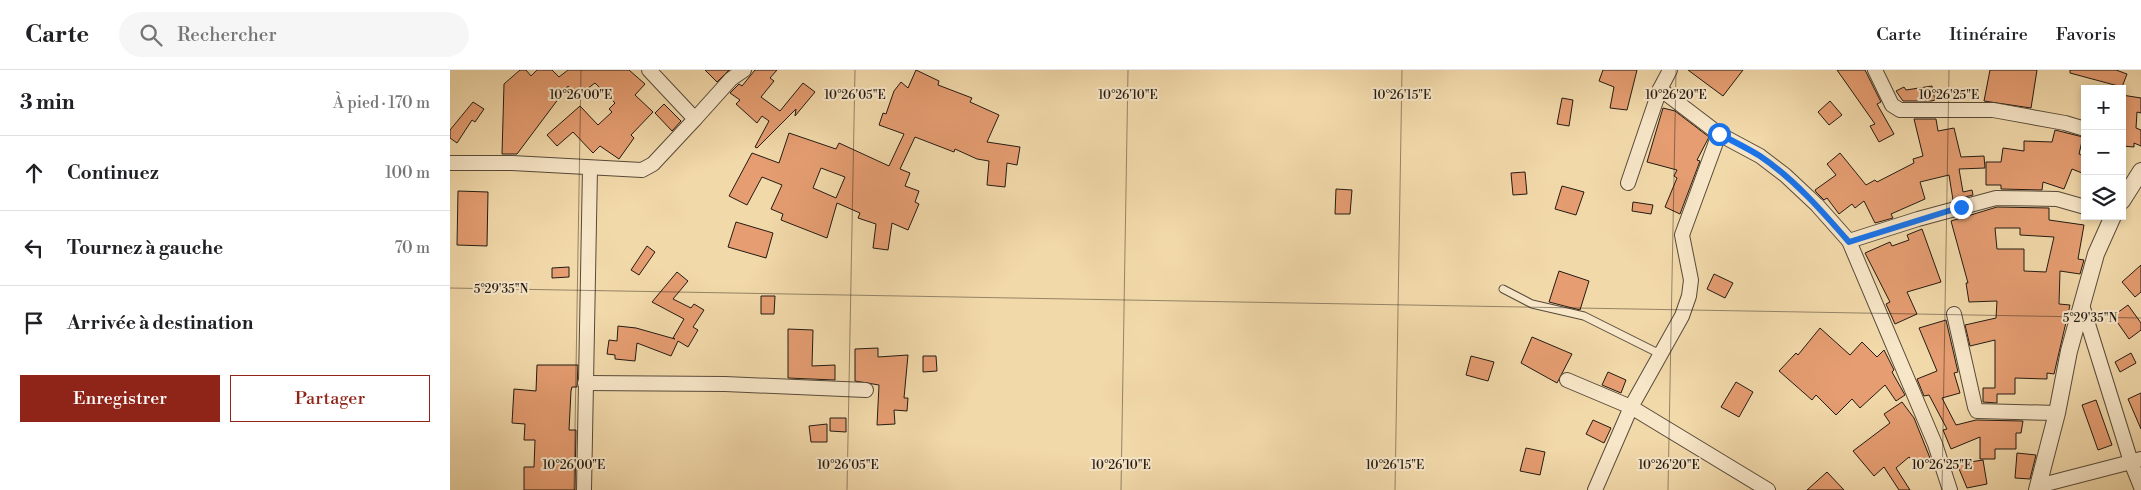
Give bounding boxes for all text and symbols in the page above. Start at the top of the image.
search box [119,12,469,57]
text: Carte [25,20,89,50]
icon: search [137,21,165,49]
text: Rechercher [177,23,277,47]
text: Carte [1876,23,1921,46]
text: Itinéraire [1949,23,2028,46]
text: Favoris [2056,23,2116,46]
map controls [2081,85,2126,220]
button: + [2081,85,2126,130]
text: 10°26'00"E [550,88,612,103]
text: 10°26'05"E [824,88,886,103]
text: 10°26'10"E [1098,88,1158,103]
text: 10°26'15"E [1373,88,1431,103]
text: 10°26'20"E [1645,88,1707,103]
text: 10°26'25"E [1919,88,1979,103]
text: 3 min [20,90,75,116]
text: À pied · 170 m [333,93,430,113]
route start [1708,123,1731,146]
button: − [2081,130,2126,175]
icon: ahead [20,159,48,187]
text: Continuez [67,161,159,185]
text: 100 m [385,163,430,183]
button: layers [2081,175,2126,220]
route end [1950,196,1973,219]
icon: left [20,234,48,262]
text: Tournez à gauche [67,236,223,260]
text: 70 m [394,238,430,258]
text: 5°29'35"N [474,282,528,297]
icon: arrive [20,309,48,337]
text: Arrivée à destination [67,311,253,335]
text: 5°29'35"N [2063,311,2117,326]
button: Enregistrer [20,375,220,422]
button: Partager [230,375,430,422]
text: 10°26'00"E [543,458,605,473]
text: 10°26'05"E [817,458,879,473]
text: 10°26'10"E [1091,458,1151,473]
text: 10°26'15"E [1366,458,1424,473]
text: 10°26'20"E [1638,458,1700,473]
text: 10°26'25"E [1912,458,1972,473]

